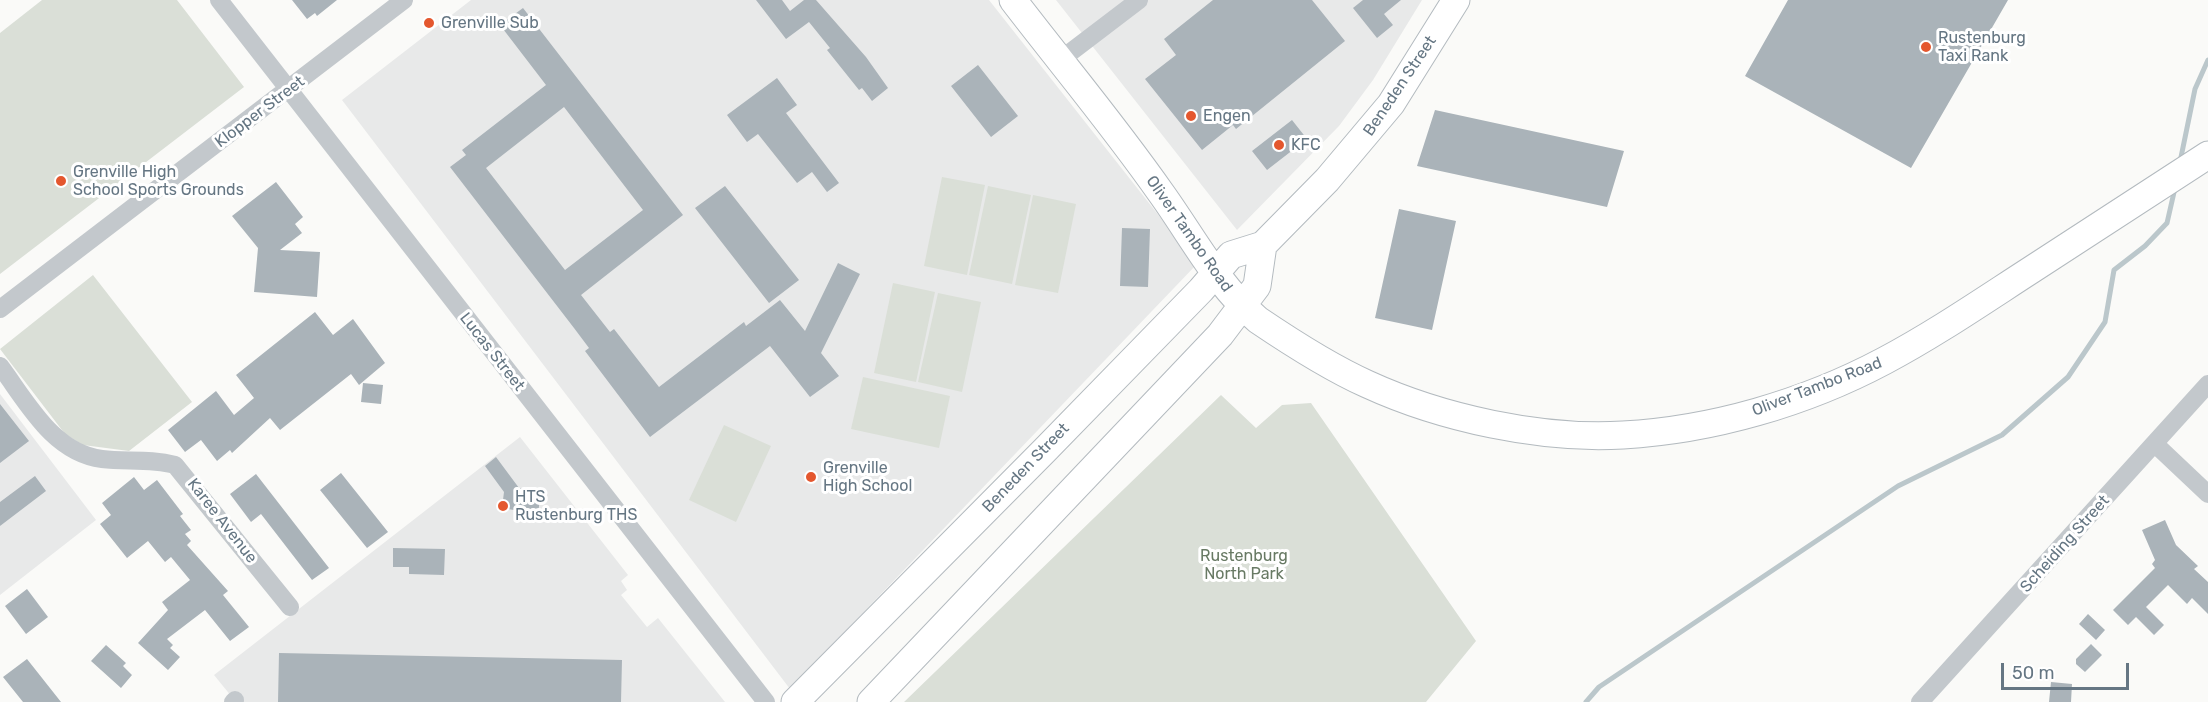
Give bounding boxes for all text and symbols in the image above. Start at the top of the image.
place label: Grenville Sub [441,13,539,33]
marker: Grenville Sub [422,16,436,30]
place label: Rustenburg Taxi Rank [1938,28,2026,66]
street label: Beneden Street [1359,32,1441,140]
marker: Rustenburg Taxi Rank [1919,40,1933,54]
street label: Klopper Street [212,72,308,152]
place label: Engen [1203,106,1251,126]
marker: Engen [1184,109,1198,123]
place label: KFC [1291,135,1321,155]
marker: KFC [1272,138,1286,152]
place label: Grenville High School Sports Grounds [73,162,244,200]
street label: Oliver Tambo Road [1142,172,1236,296]
marker: Grenville High School Sports Grounds [54,174,68,188]
street label: Lucas Street [455,309,529,395]
street label: Oliver Tambo Road [1749,353,1885,421]
street label: Beneden Street [979,419,1073,517]
place label: Grenville High School [823,458,912,496]
marker: Grenville High School [804,470,818,484]
street label: Karee Avenue [183,475,261,567]
place label: HTS Rustenburg THS [515,487,637,525]
street label: Scheiding Street [2016,491,2114,597]
marker: HTS Rustenburg THS [496,499,510,513]
park label: Rustenburg North Park [1200,546,1288,584]
scale bar [2004,651,2132,689]
text: 50 m [2012,662,2055,684]

